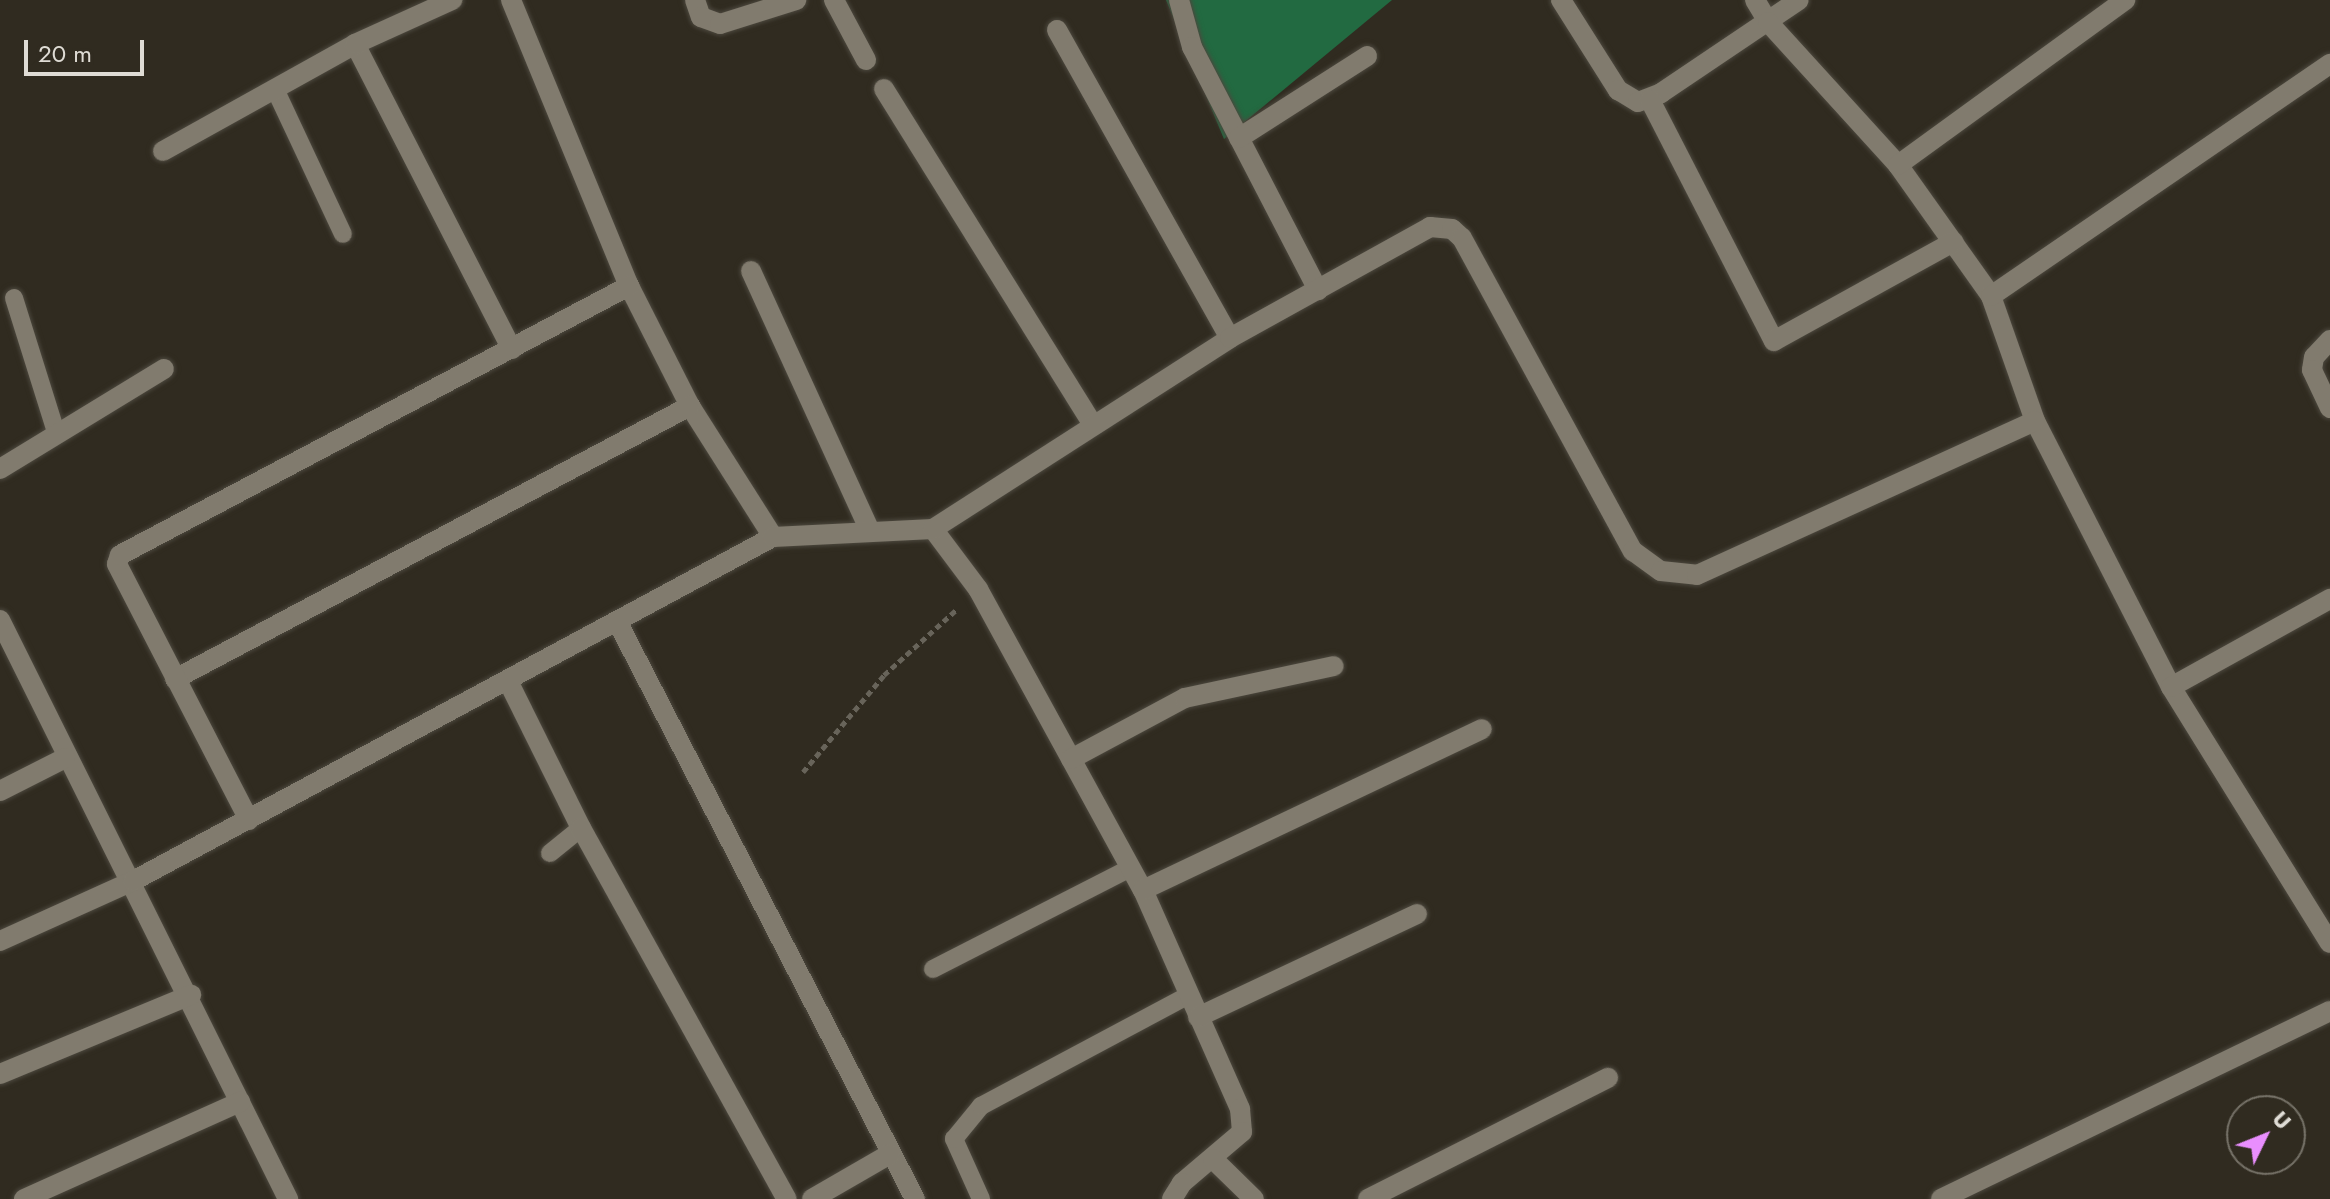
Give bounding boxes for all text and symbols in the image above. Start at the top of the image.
scale bar [28,24,148,74]
text: 20 m [38,36,92,71]
north arrow [2226,1095,2306,1175]
text: U [2265,1103,2299,1137]

